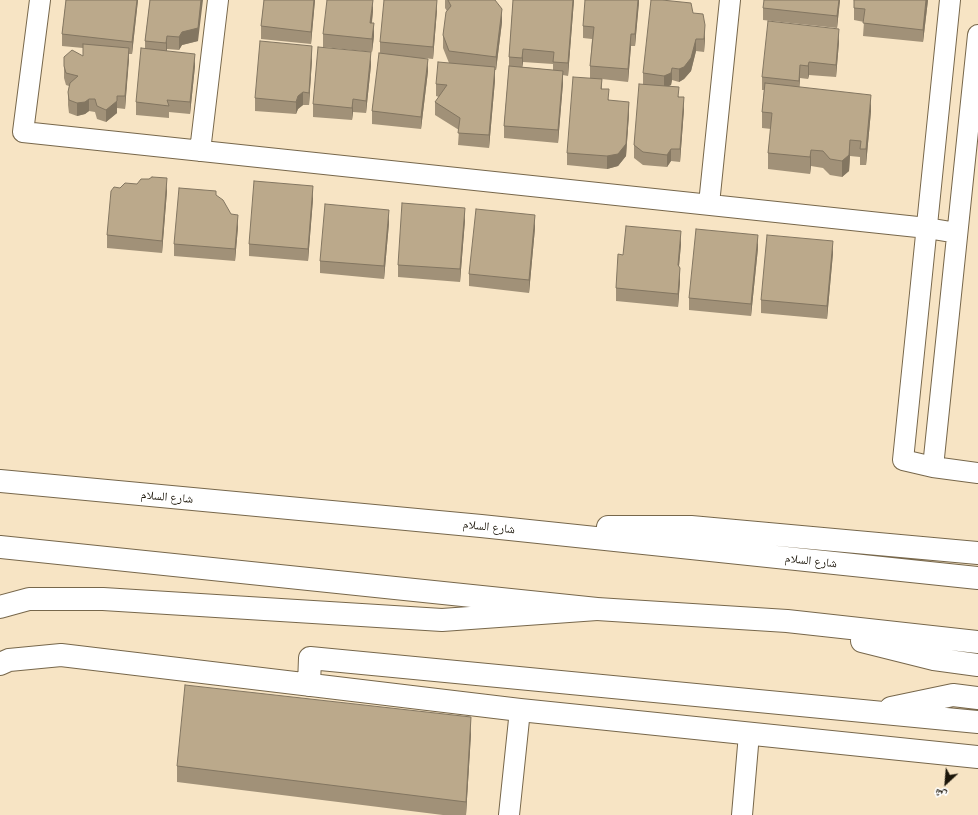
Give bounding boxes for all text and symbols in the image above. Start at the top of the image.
street label: شارع السلام [140,488,194,506]
street label: شارع السلام [462,517,516,537]
street label: شارع السلام [784,551,838,571]
north arrow [926,763,966,803]
text: ش [932,786,949,803]

